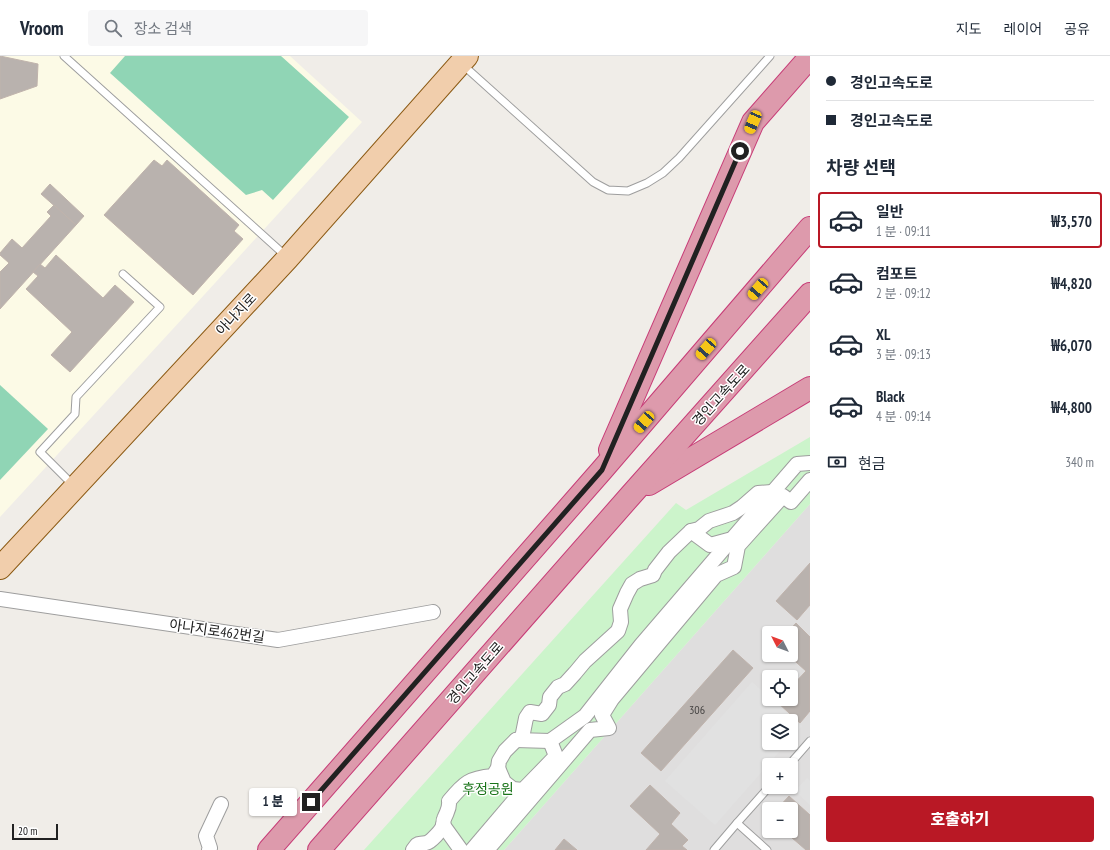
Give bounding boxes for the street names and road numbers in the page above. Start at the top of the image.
street label: 아나지로 [212,289,260,339]
street label: 경인고속도로 [688,360,754,430]
street label: 아나지로462번길 [168,615,266,647]
street label: 경인고속도로 [443,638,507,708]

